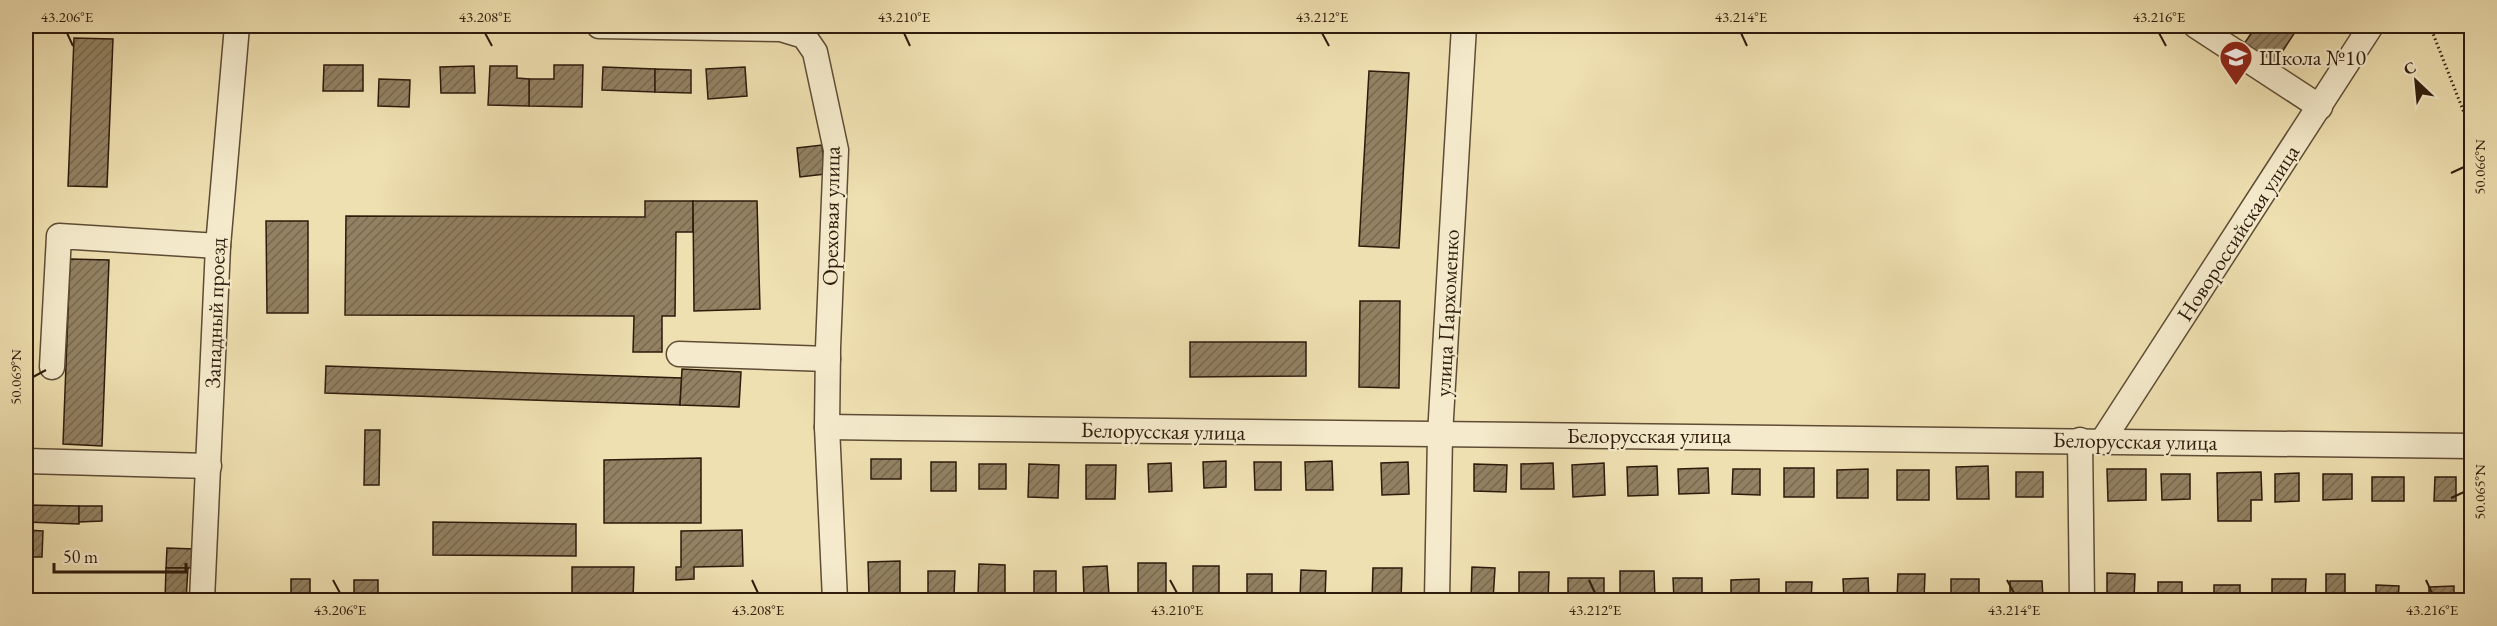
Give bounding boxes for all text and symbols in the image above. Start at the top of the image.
text: 43.206°E [41,7,94,26]
text: 43.208°E [459,7,512,26]
text: 43.210°E [878,7,931,26]
text: 43.212°E [1296,7,1349,26]
text: 43.214°E [1715,7,1768,26]
text: 43.216°E [2133,7,2186,26]
school or university icon: Школа №10 [2218,39,2254,86]
place label: Школа №10 [2259,43,2367,72]
north arrow [2386,51,2446,111]
text: С [2400,56,2419,80]
street label: Новороссийская улица [2170,139,2306,327]
text: 50.066°N [2470,139,2489,195]
street label: Ореховая улица [815,146,847,286]
street label: улица Пархоменко [1428,228,1466,398]
street label: Западный проезд [198,237,232,389]
text: 50.069°N [6,349,25,405]
street label: Белорусская улица [1080,415,1246,447]
street label: Белорусская улица [1567,421,1732,450]
street label: Белорусская улица [2052,425,2218,457]
text: 50.065°N [2470,464,2489,520]
scale bar [54,536,186,574]
text: 50 m [63,545,98,568]
text: 43.206°E [314,600,367,619]
text: 43.208°E [732,600,785,619]
text: 43.210°E [1151,600,1204,619]
text: 43.212°E [1569,600,1622,619]
text: 43.214°E [1988,600,2041,619]
text: 43.216°E [2406,600,2459,619]

